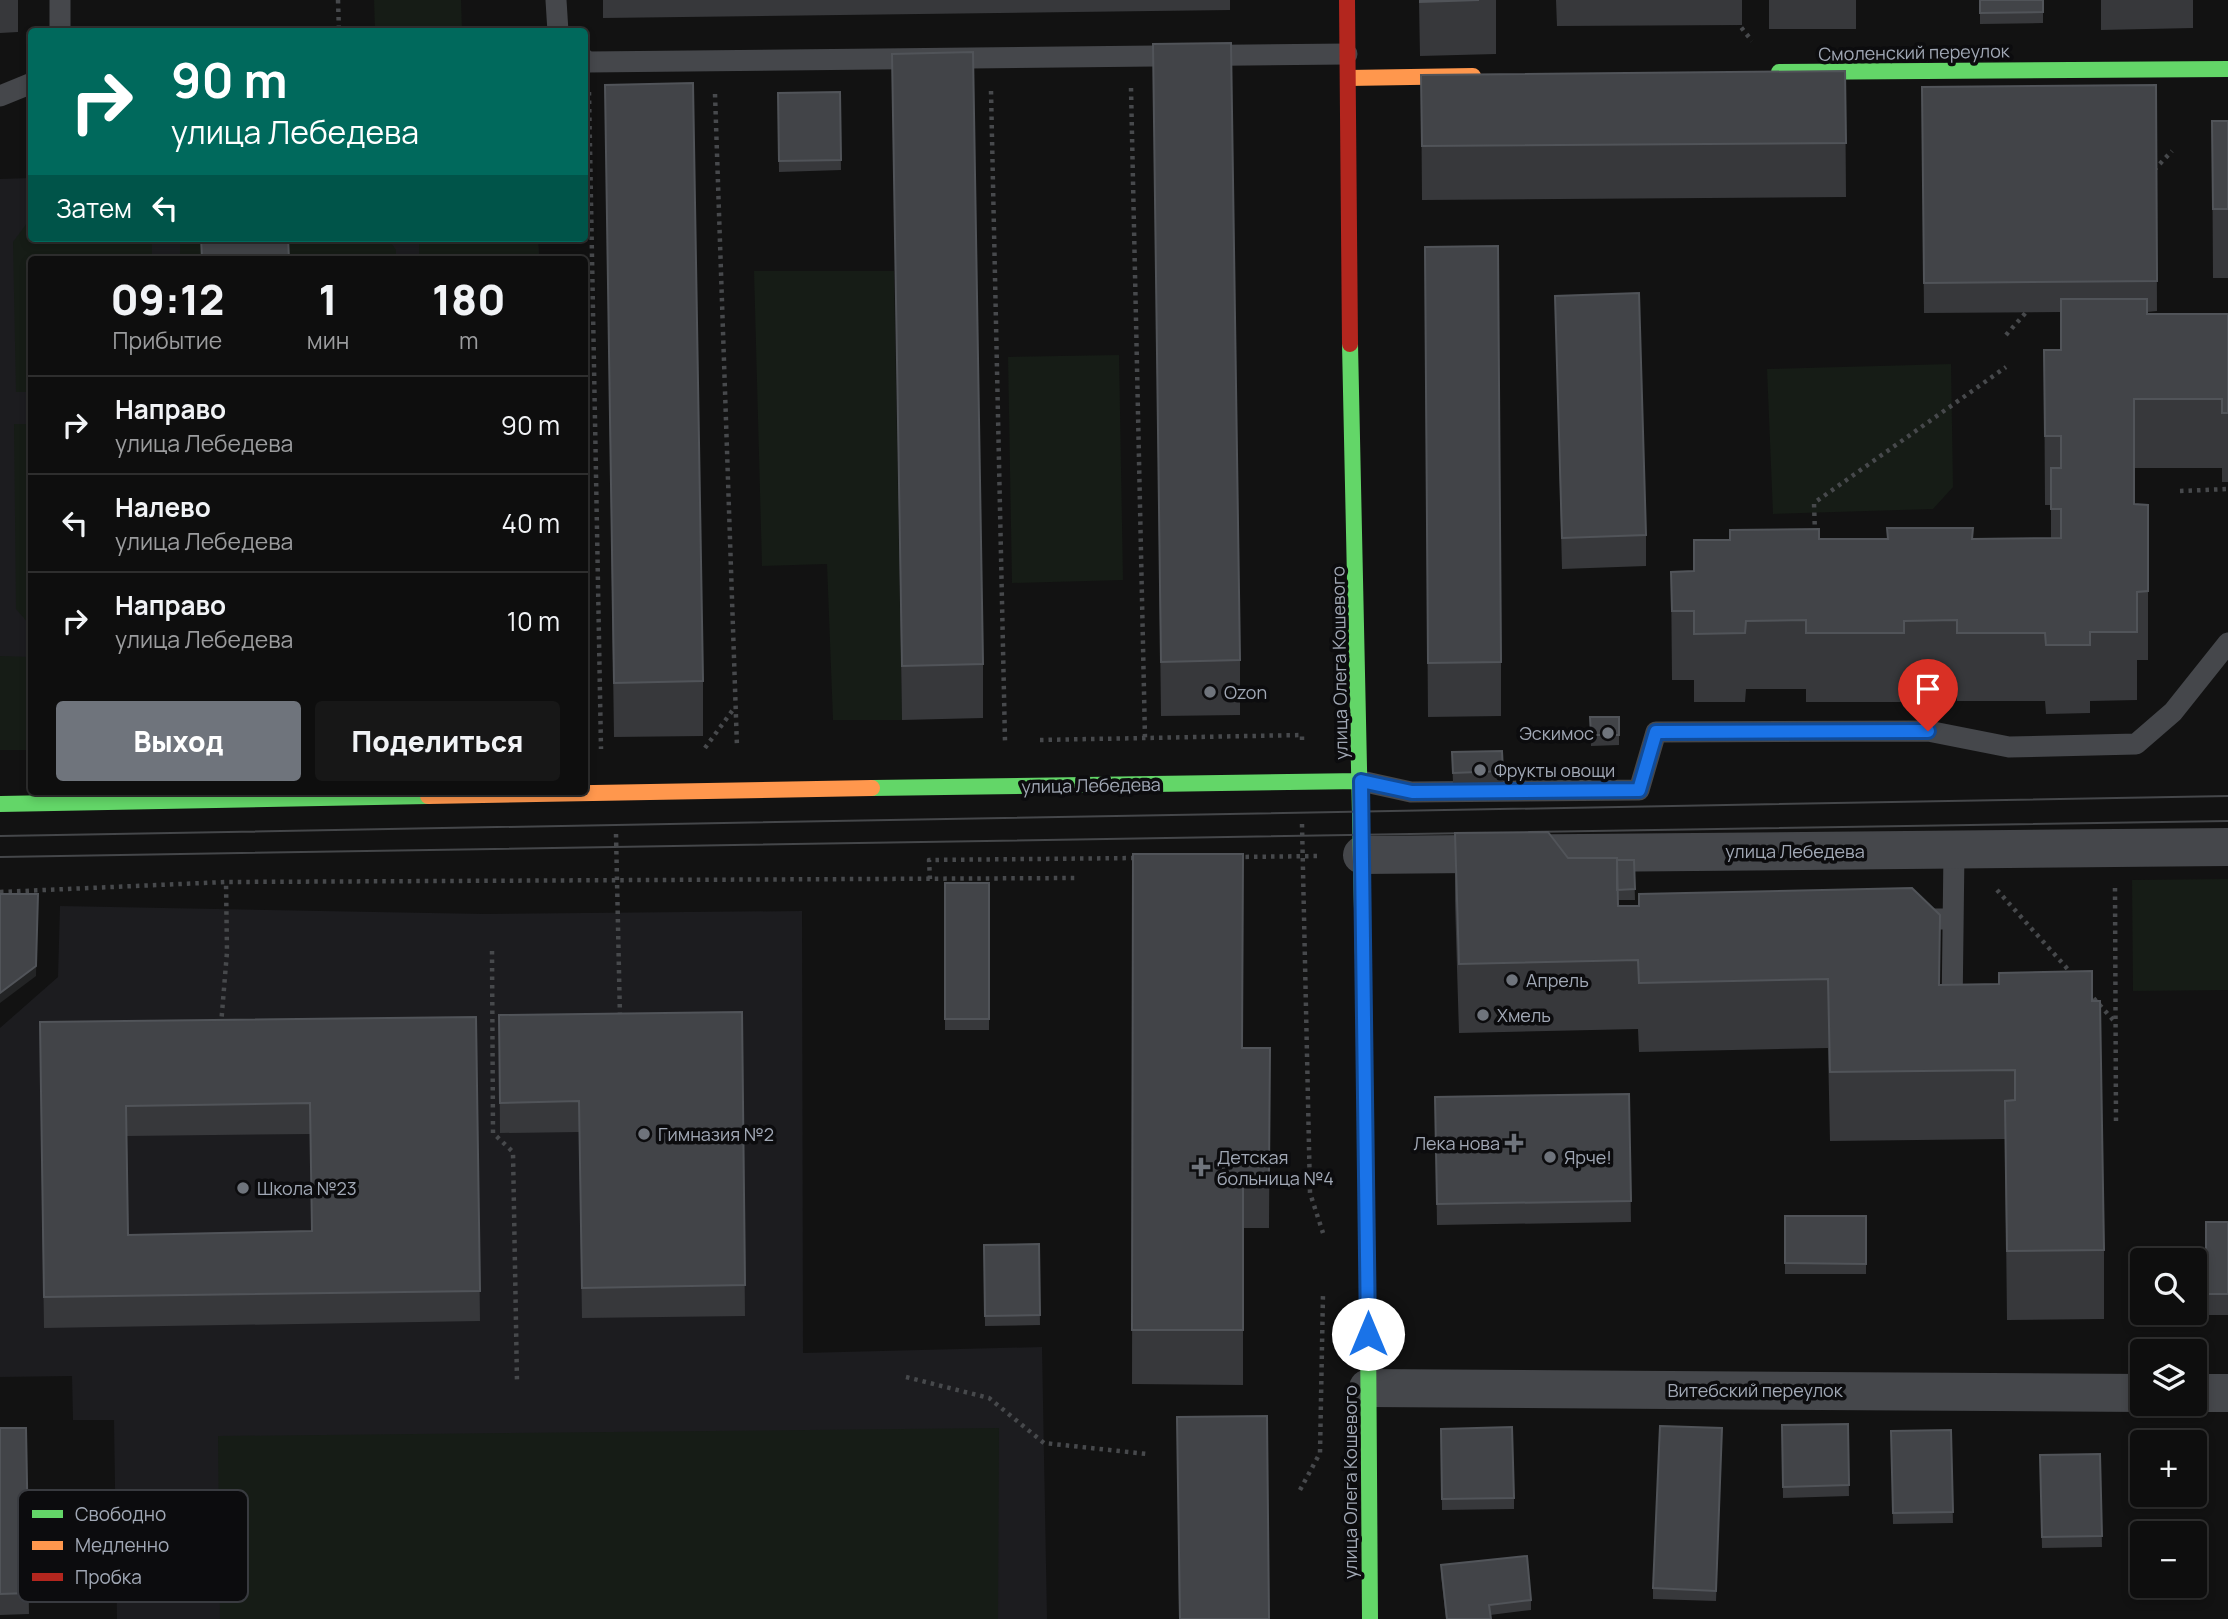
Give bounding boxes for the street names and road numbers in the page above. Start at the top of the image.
street label: Смоленский переулок [1818,38,2011,66]
street label: улица Олега Кошевого [1325,566,1353,760]
street label: улица Лебедева [1021,772,1161,798]
street label: улица Лебедева [1725,839,1865,863]
street label: Витебский переулок [1667,1378,1844,1402]
street label: улица Олега Кошевого [1338,1385,1362,1579]

